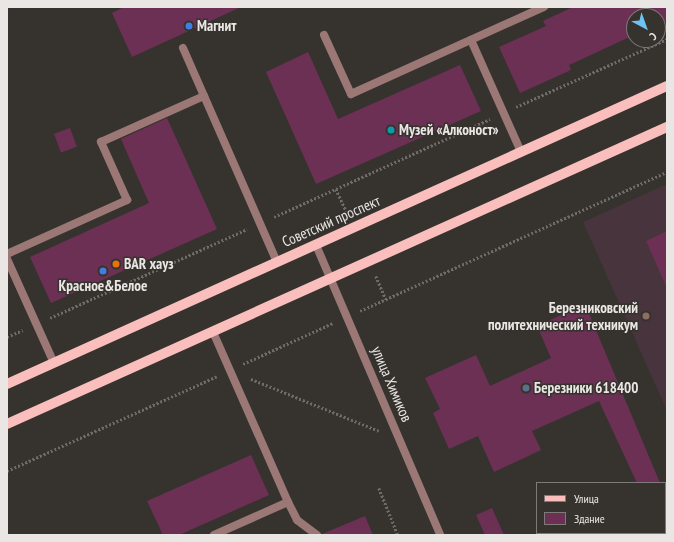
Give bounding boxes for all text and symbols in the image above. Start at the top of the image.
north arrow [626,8,666,48]
place label: Магнит [197,17,236,35]
marker: Магнит [184,21,194,31]
text: С [647,29,660,43]
place label: Музей «Алконост» [399,121,499,139]
marker: Музей «Алконост» [386,125,396,135]
street label: Советский проспект [279,191,383,251]
place label: BAR хауз [124,255,174,273]
marker: BAR хауз [111,259,121,269]
marker: Красное&Белое [98,266,108,276]
place label: Красное&Белое [59,277,147,295]
place label: Березниковский политехнический техникум [488,298,638,333]
marker: Березниковский политехнический техникум [641,311,651,321]
street label: улица Химиков [368,343,416,425]
place label: Березники 618400 [534,379,638,397]
marker: Березники 618400 [521,383,531,393]
legend [536,482,666,534]
text: Улица [574,491,599,506]
text: Здание [574,511,605,526]

